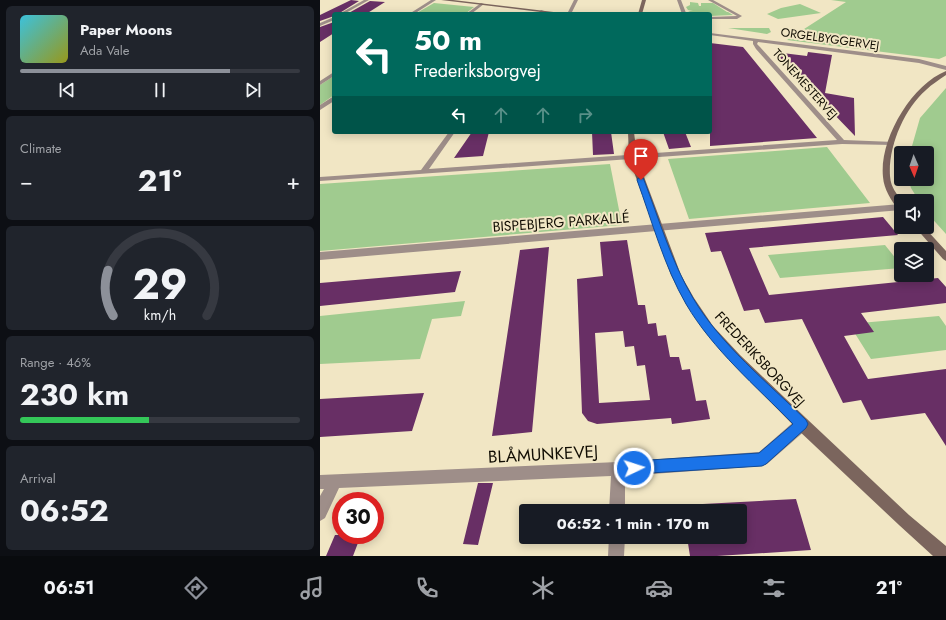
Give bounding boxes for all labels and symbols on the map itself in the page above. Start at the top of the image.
street label: ORGELBYGGERVEJ [780,23,880,55]
street label: TONEMESTERVEJ [768,45,842,123]
pin [624,139,658,180]
north arrow [894,146,934,186]
street label: BISPEBJERG PARKALLÉ [492,207,630,237]
street label: FREDERIKSBORGVEJ [710,307,810,411]
street label: BLÅMUNKEVEJ [487,439,599,469]
position arrow [613,447,655,489]
speed limit sign: 30 [332,492,384,544]

